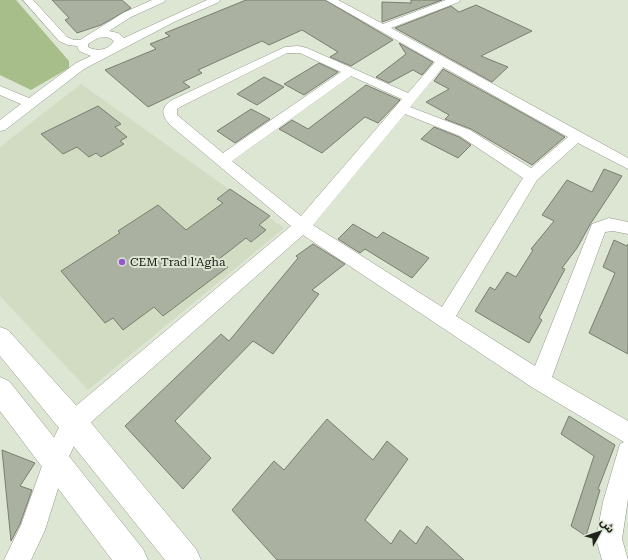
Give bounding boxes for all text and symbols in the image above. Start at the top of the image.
place label: CEM Trad l'Agha [130,255,226,269]
marker: CEM Trad l'Agha [117,257,127,267]
north arrow [580,512,620,552]
text: ش [597,516,617,536]

